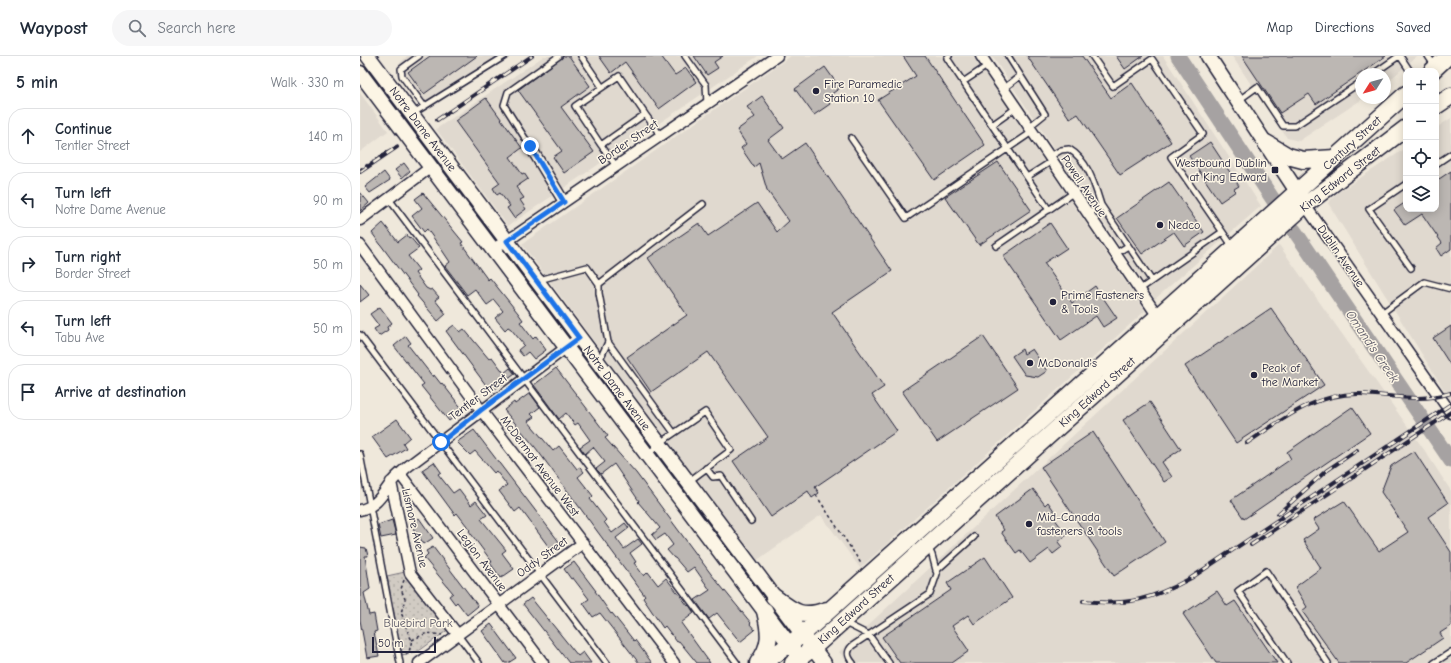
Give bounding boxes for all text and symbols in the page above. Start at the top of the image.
search box [112,10,392,46]
text: Waypost [20,17,88,39]
icon: search [126,17,148,39]
text: Search here [158,19,236,37]
text: Map [1266,19,1293,36]
text: Directions [1315,19,1374,36]
text: Saved [1396,19,1431,36]
north arrow [1355,68,1391,104]
map controls [1403,68,1439,212]
button: + [1403,68,1439,104]
text: 5 min [16,73,58,92]
text: Walk · 330 m [271,75,344,90]
place label: Fire Paramedic Station 10 [824,77,902,105]
street label: Notre Dame Avenue [387,84,459,174]
marker: Fire Paramedic Station 10 [811,86,821,96]
button: − [1403,104,1439,140]
street label: Century Street [1320,113,1385,173]
street label: Border Street [595,116,661,167]
text: Continue [55,120,112,138]
icon: ahead [17,125,39,147]
text: 140 m [309,129,343,144]
route end [521,137,539,155]
text: Tentler Street [55,138,130,153]
button: locate [1403,140,1439,176]
street label: King Edward Street [1297,143,1383,215]
street label: Powell Avenue [1058,153,1110,219]
place label: Westbound Dublin at King Edward [1175,156,1267,184]
marker: Westbound Dublin at King Edward [1270,165,1280,175]
button: layers [1403,176,1439,212]
text: Turn left [55,184,111,202]
icon: left [17,189,39,211]
text: 90 m [313,193,343,208]
text: Notre Dame Avenue [55,202,166,217]
place label: Nedco [1168,218,1200,232]
marker: Nedco [1155,220,1165,230]
street label: Dublin Avenue [1314,222,1368,290]
text: Turn right [55,248,121,266]
icon: right [17,253,39,275]
text: 50 m [313,257,343,272]
text: Border Street [55,266,130,281]
place label: Prime Fasteners & Tools [1061,288,1144,316]
marker: Prime Fasteners & Tools [1048,297,1058,307]
water label: Omand's Creek [1343,307,1403,386]
text: Turn left [55,312,111,330]
icon: left [17,317,39,339]
text: 50 m [313,321,343,336]
text: Tabu Ave [55,330,104,345]
street label: Notre Dame Avenue [581,343,653,433]
street label: King Edward Street [1056,354,1139,430]
place label: McDonald's [1038,356,1097,370]
marker: McDonald's [1025,358,1035,368]
place label: Peak of the Market [1261,361,1318,389]
street label: Tentler Street [446,370,510,423]
marker: Peak of the Market [1249,370,1259,380]
icon: arrive [17,381,39,403]
text: Arrive at destination [55,383,186,401]
street label: McDermot Avenue West [498,413,583,520]
route start [432,433,450,451]
street label: Lismore Avenue [399,487,431,569]
place label: Mid-Canada fasteners & tools [1036,510,1122,538]
marker: Mid-Canada fasteners & tools [1024,519,1034,529]
street label: Legion Avenue [454,526,510,594]
street label: Oddy Street [514,533,571,580]
street label: King Edward Street [815,571,898,647]
park label: Bluebird Park [383,616,453,630]
scale bar [372,635,436,654]
text: 50 m [378,637,403,650]

